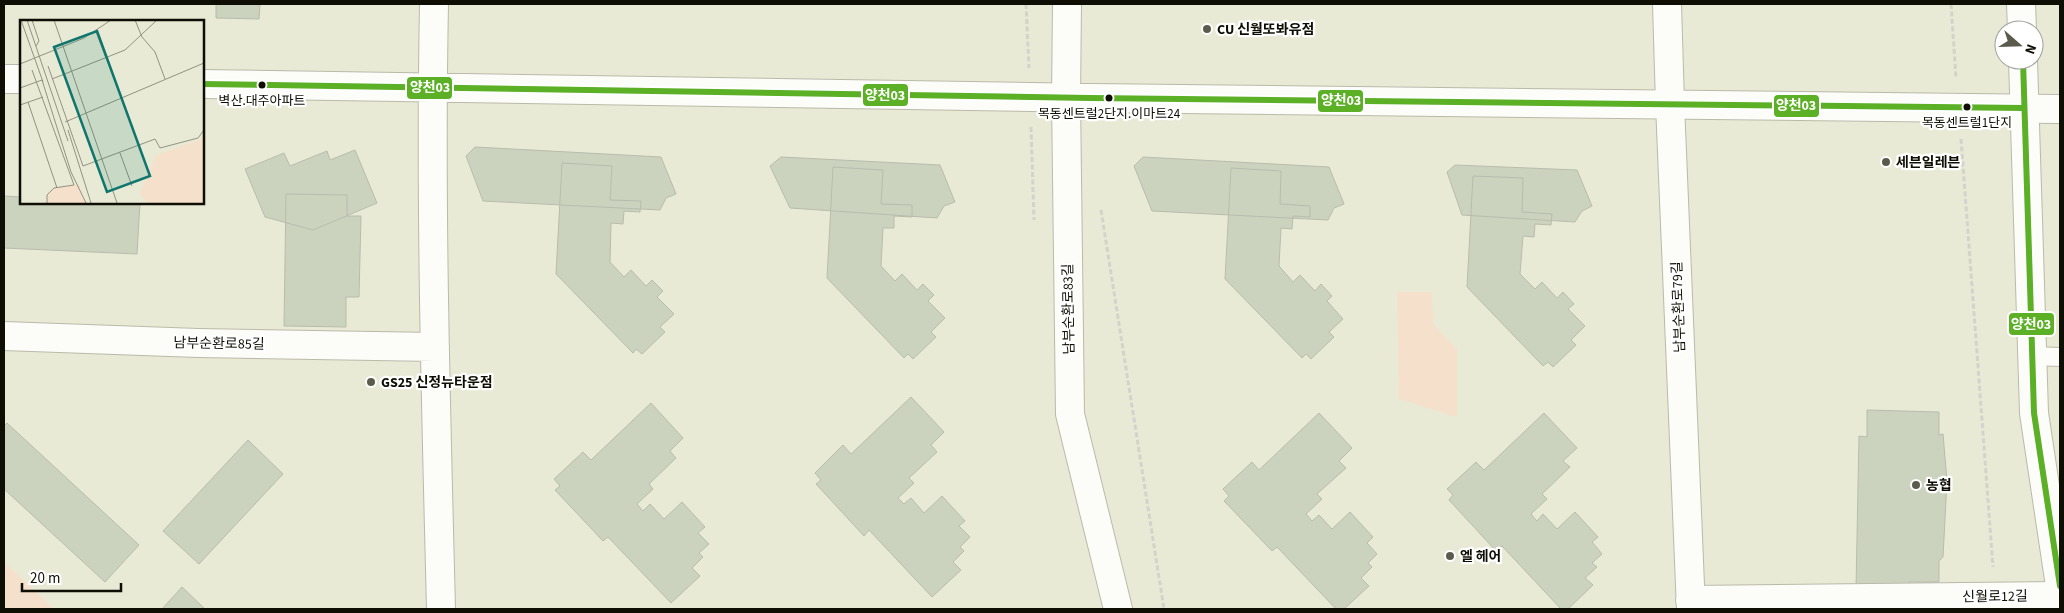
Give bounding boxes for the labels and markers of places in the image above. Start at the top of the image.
place label: CU 신월또봐유점 [1217,20,1314,40]
marker: CU 신월또봐유점 [1201,23,1213,35]
marker: 벽산.대주아파트 [257,80,267,90]
place label: 벽산.대주아파트 [219,92,306,110]
marker: 목동센트럴2단지.이마트24 [1104,93,1114,103]
marker: 목동센트럴1단지 [1962,102,1972,112]
place label: 목동센트럴2단지.이마트24 [1038,105,1181,123]
place label: 목동센트럴1단지 [1922,114,2012,132]
place label: 세븐일레븐 [1896,153,1961,173]
marker: 세븐일레븐 [1880,156,1892,168]
place label: GS25 신정뉴타운점 [381,373,493,393]
marker: GS25 신정뉴타운점 [365,376,377,388]
place label: 농협 [1926,476,1952,496]
marker: 농협 [1910,479,1922,491]
place label: 엘 헤어 [1460,547,1501,567]
marker: 엘 헤어 [1444,550,1456,562]

